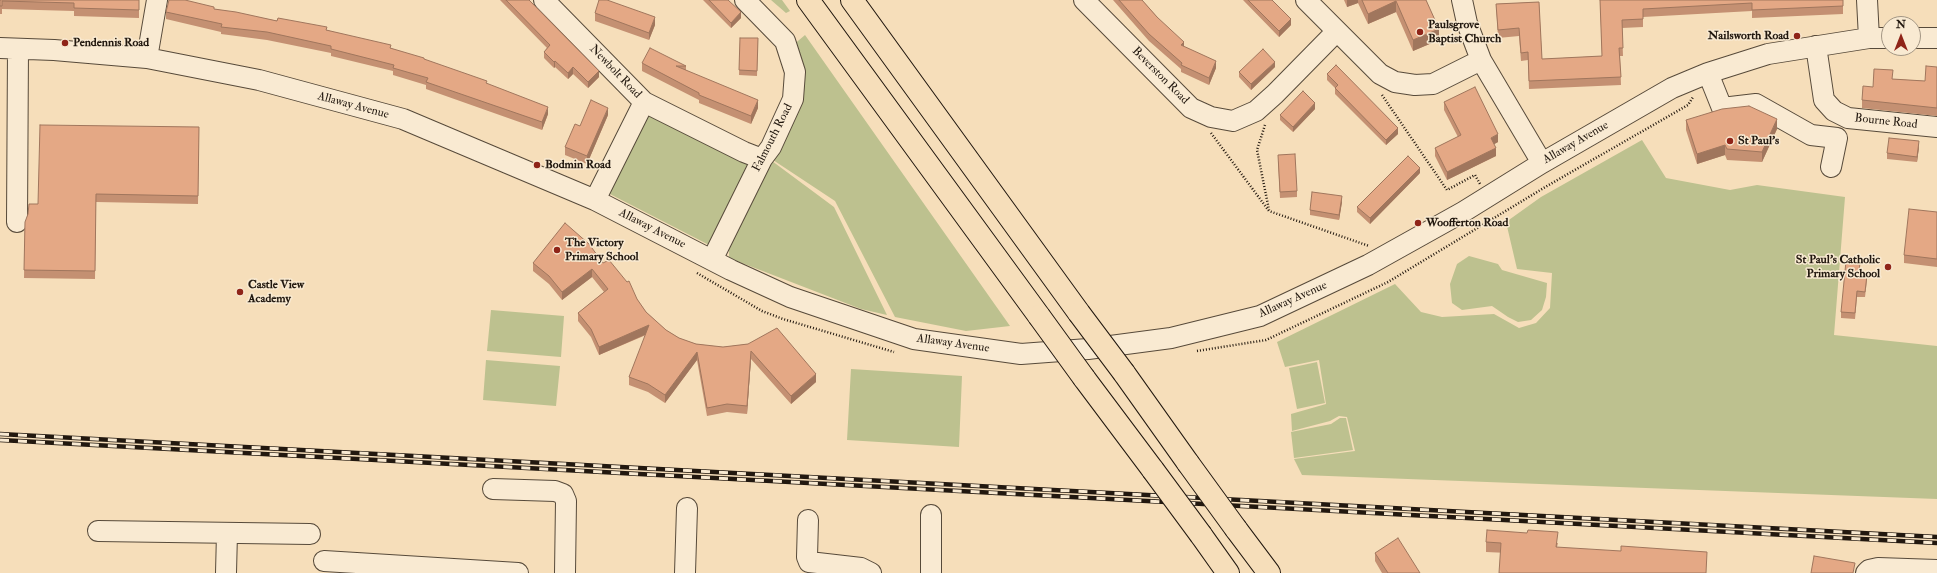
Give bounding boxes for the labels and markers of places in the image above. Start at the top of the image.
place label: Paulsgrove Baptist Church [1428,18,1501,46]
marker: Paulsgrove Baptist Church [1415,27,1425,37]
place label: Nailsworth Road [1708,29,1789,43]
marker: Nailsworth Road [1792,31,1802,41]
place label: Pendennis Road [73,36,149,50]
marker: Pendennis Road [60,38,70,48]
place label: St Paul's [1738,134,1779,148]
marker: St Paul's [1725,136,1735,146]
place label: Bodmin Road [545,158,611,172]
marker: Bodmin Road [532,160,542,170]
place label: Woofferton Road [1426,216,1508,230]
marker: Woofferton Road [1413,218,1423,228]
place label: The Victory Primary School [565,236,638,264]
marker: The Victory Primary School [552,245,562,255]
place label: St Paul's Catholic Primary School [1796,253,1880,281]
marker: St Paul's Catholic Primary School [1883,262,1893,272]
place label: Castle View Academy [248,278,304,306]
marker: Castle View Academy [235,287,245,297]

